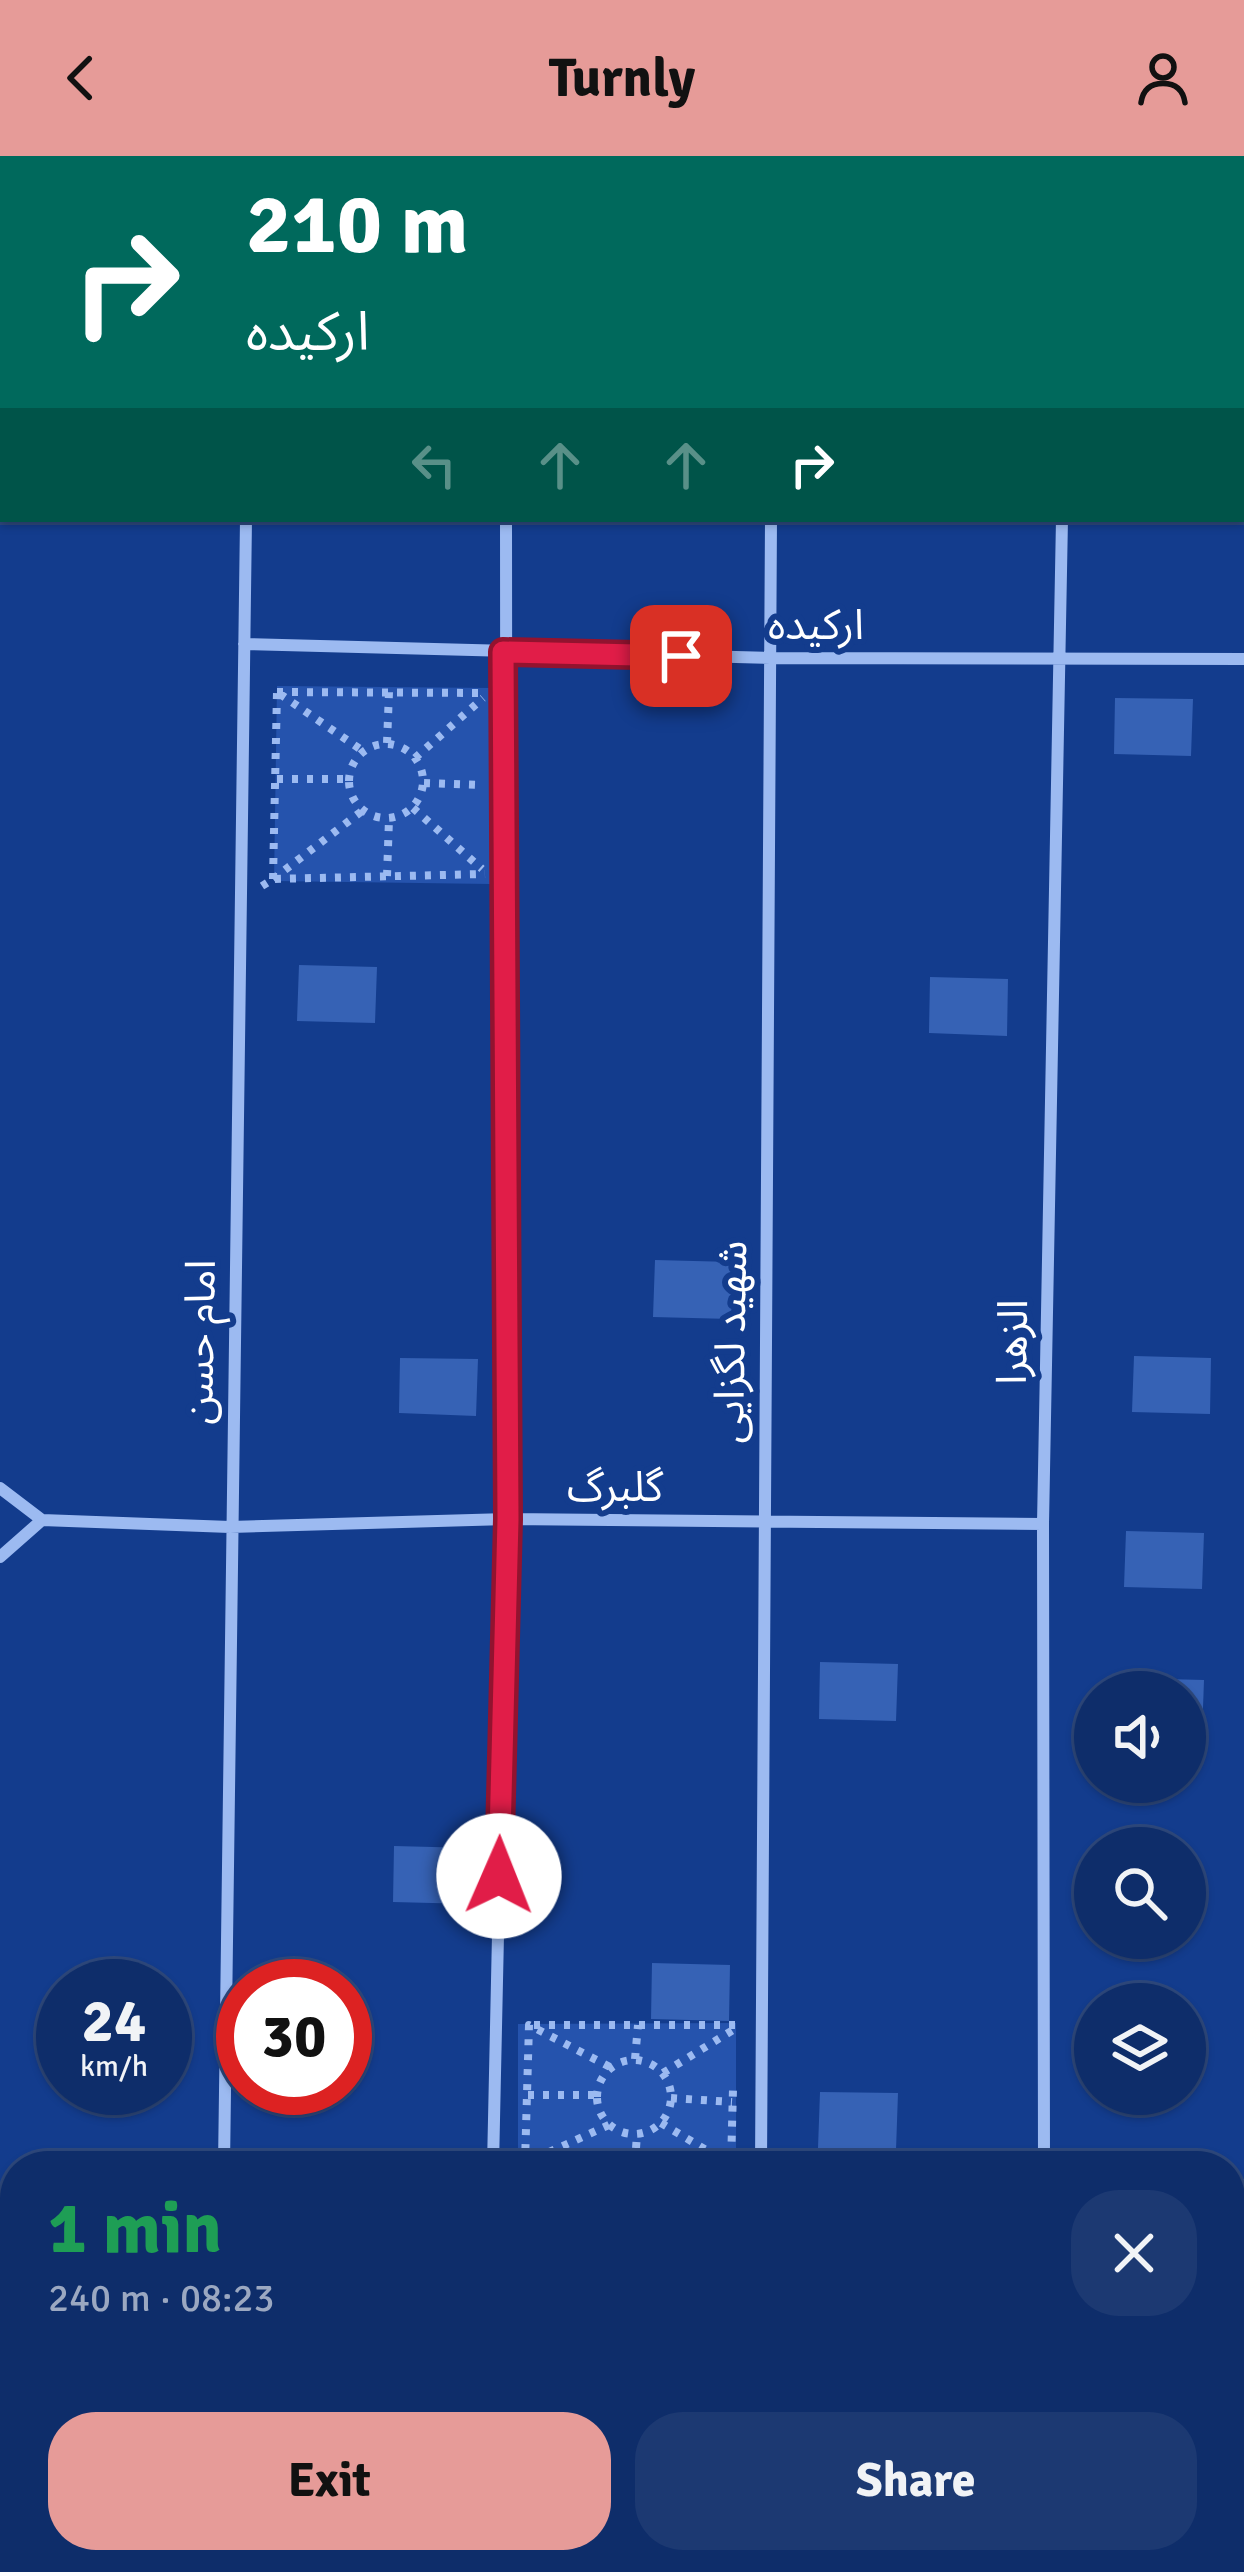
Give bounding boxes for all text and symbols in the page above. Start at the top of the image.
icon: back [48,45,114,111]
text: Turnly [549,45,695,112]
icon: person [1130,45,1196,111]
text: 210 m [246,173,468,277]
icon: right [48,204,204,360]
text: ارکیده [246,299,370,366]
icon: left [401,432,467,498]
icon: ahead [527,432,593,498]
icon: ahead [653,432,719,498]
icon: right [779,432,845,498]
street label: ارکیده [768,600,864,651]
pin [630,605,732,707]
icon: arrive [648,623,714,689]
street label: شهید لگزایی [704,1240,758,1444]
street label: امام حسن [173,1259,232,1425]
street label: الزهرا [987,1299,1039,1385]
street label: گلبرگ [567,1462,664,1513]
map controls [1074,1671,1206,2115]
button: sound [1074,1671,1206,1803]
position arrow [436,1813,562,1939]
button: search [1074,1827,1206,1959]
speed limit sign: 30 [216,1959,372,2115]
button: layers [1074,1983,1206,2115]
text: 24 [82,1985,146,2059]
text: km/h [80,2048,148,2085]
text: 1 min [48,2184,222,2273]
button: close [1071,2190,1197,2316]
text: 240 m · 08:23 [48,2274,275,2322]
button: Exit [48,2412,611,2550]
button: Share [635,2412,1197,2550]

